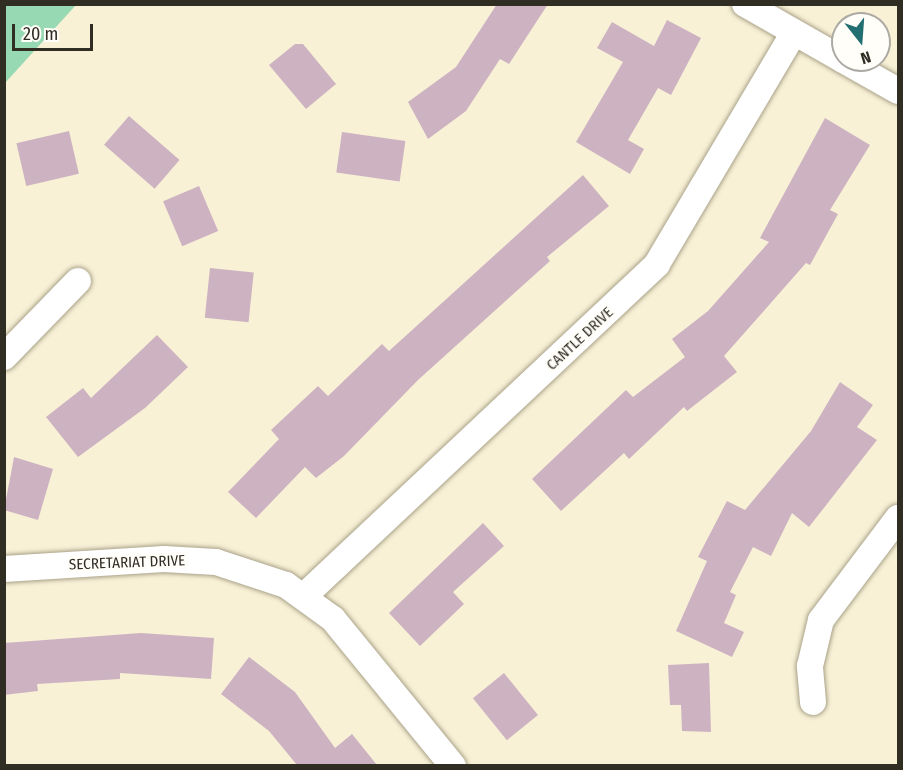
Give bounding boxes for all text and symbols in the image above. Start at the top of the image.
scale bar [15,12,96,50]
north arrow [831,12,891,72]
text: 20 m [23,23,58,45]
text: N [858,47,873,68]
street label: CANTLE DRIVE [543,304,617,374]
street label: SECRETARIAT DRIVE [69,552,185,574]

